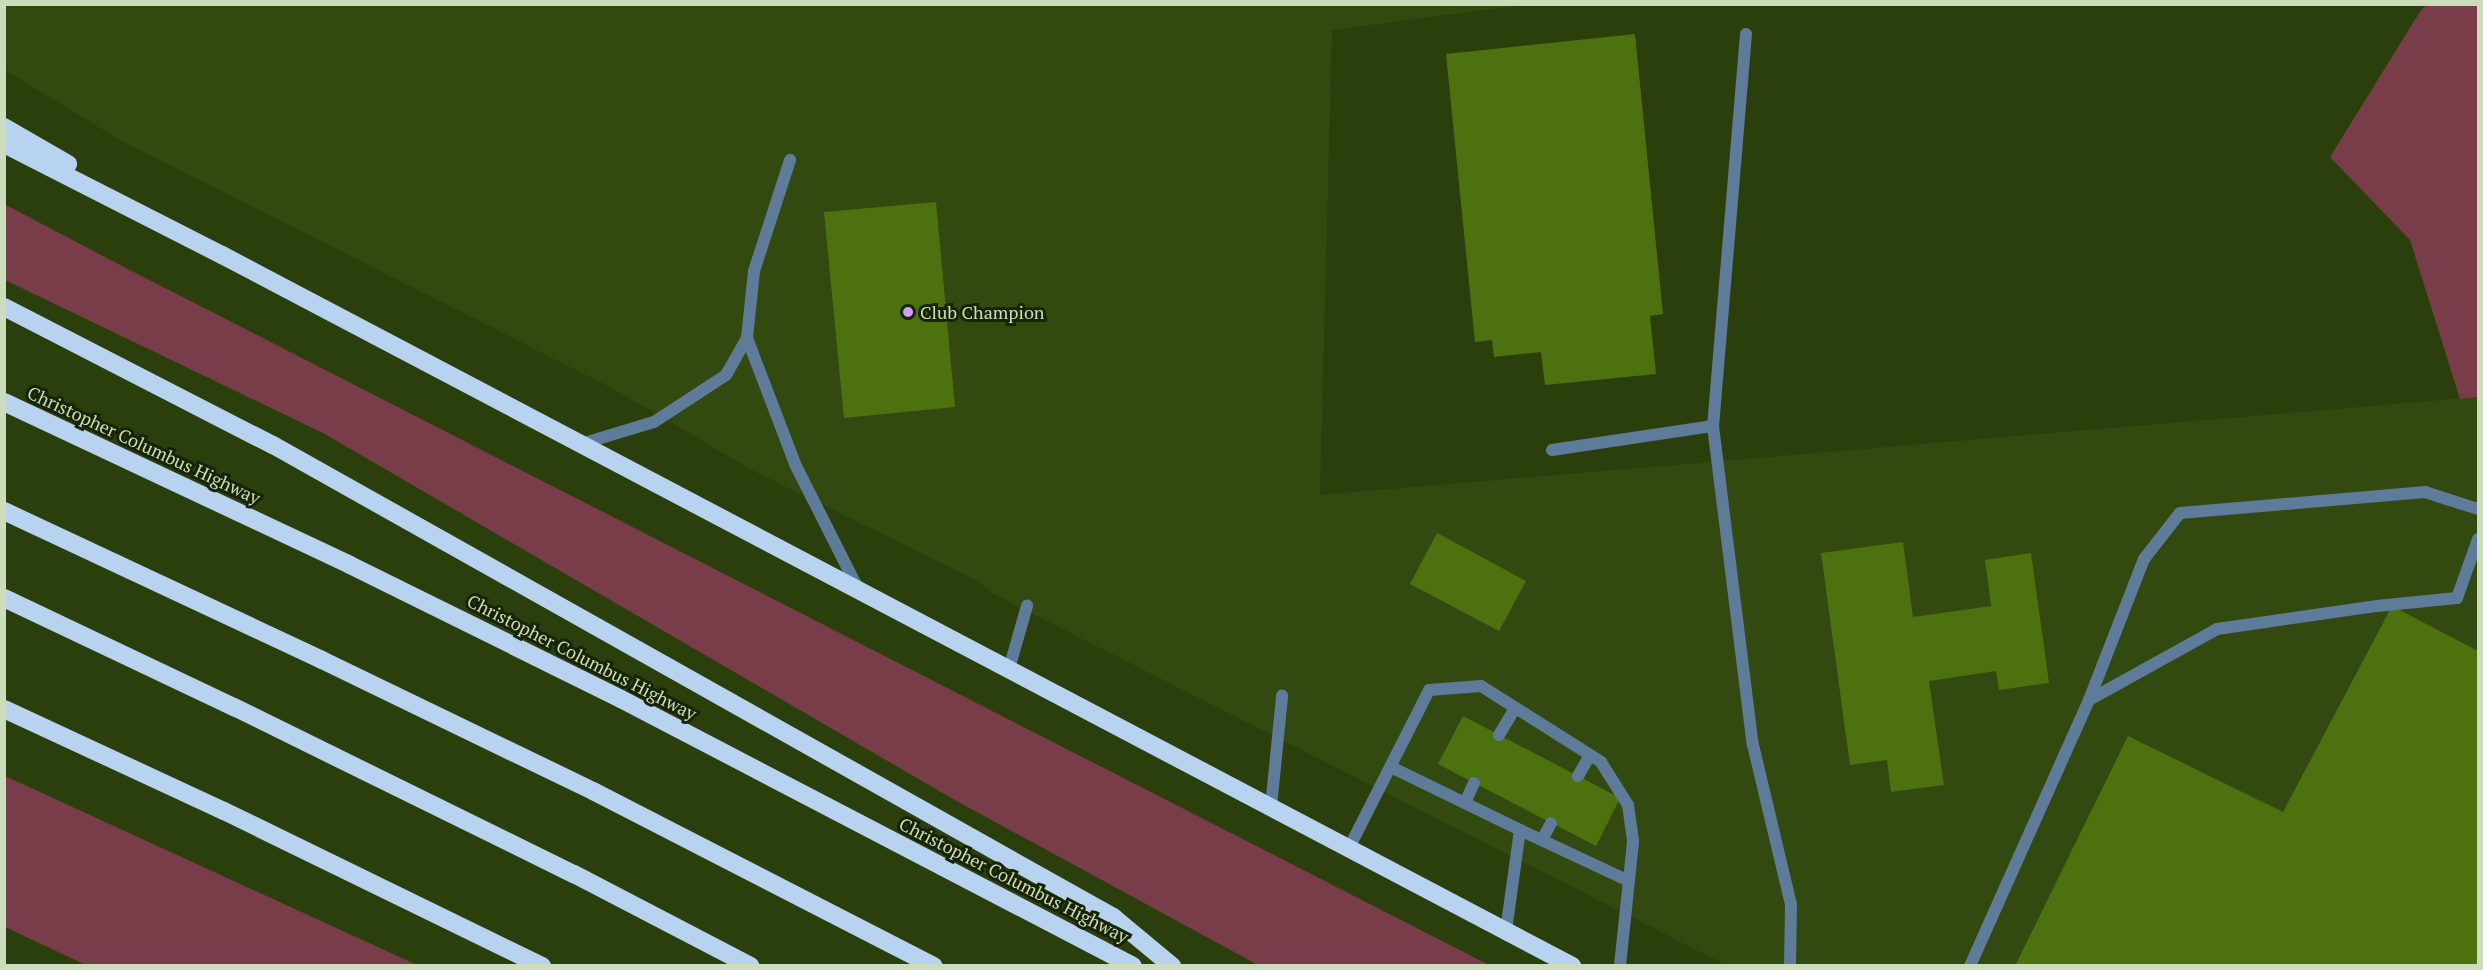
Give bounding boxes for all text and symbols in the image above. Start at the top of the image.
place label: Club Champion [920,301,1045,323]
marker: Club Champion [901,305,915,319]
street label: Christopher Columbus Highway [24,381,264,509]
street label: Christopher Columbus Highway [464,590,700,724]
street label: Christopher Columbus Highway [896,813,1132,947]

